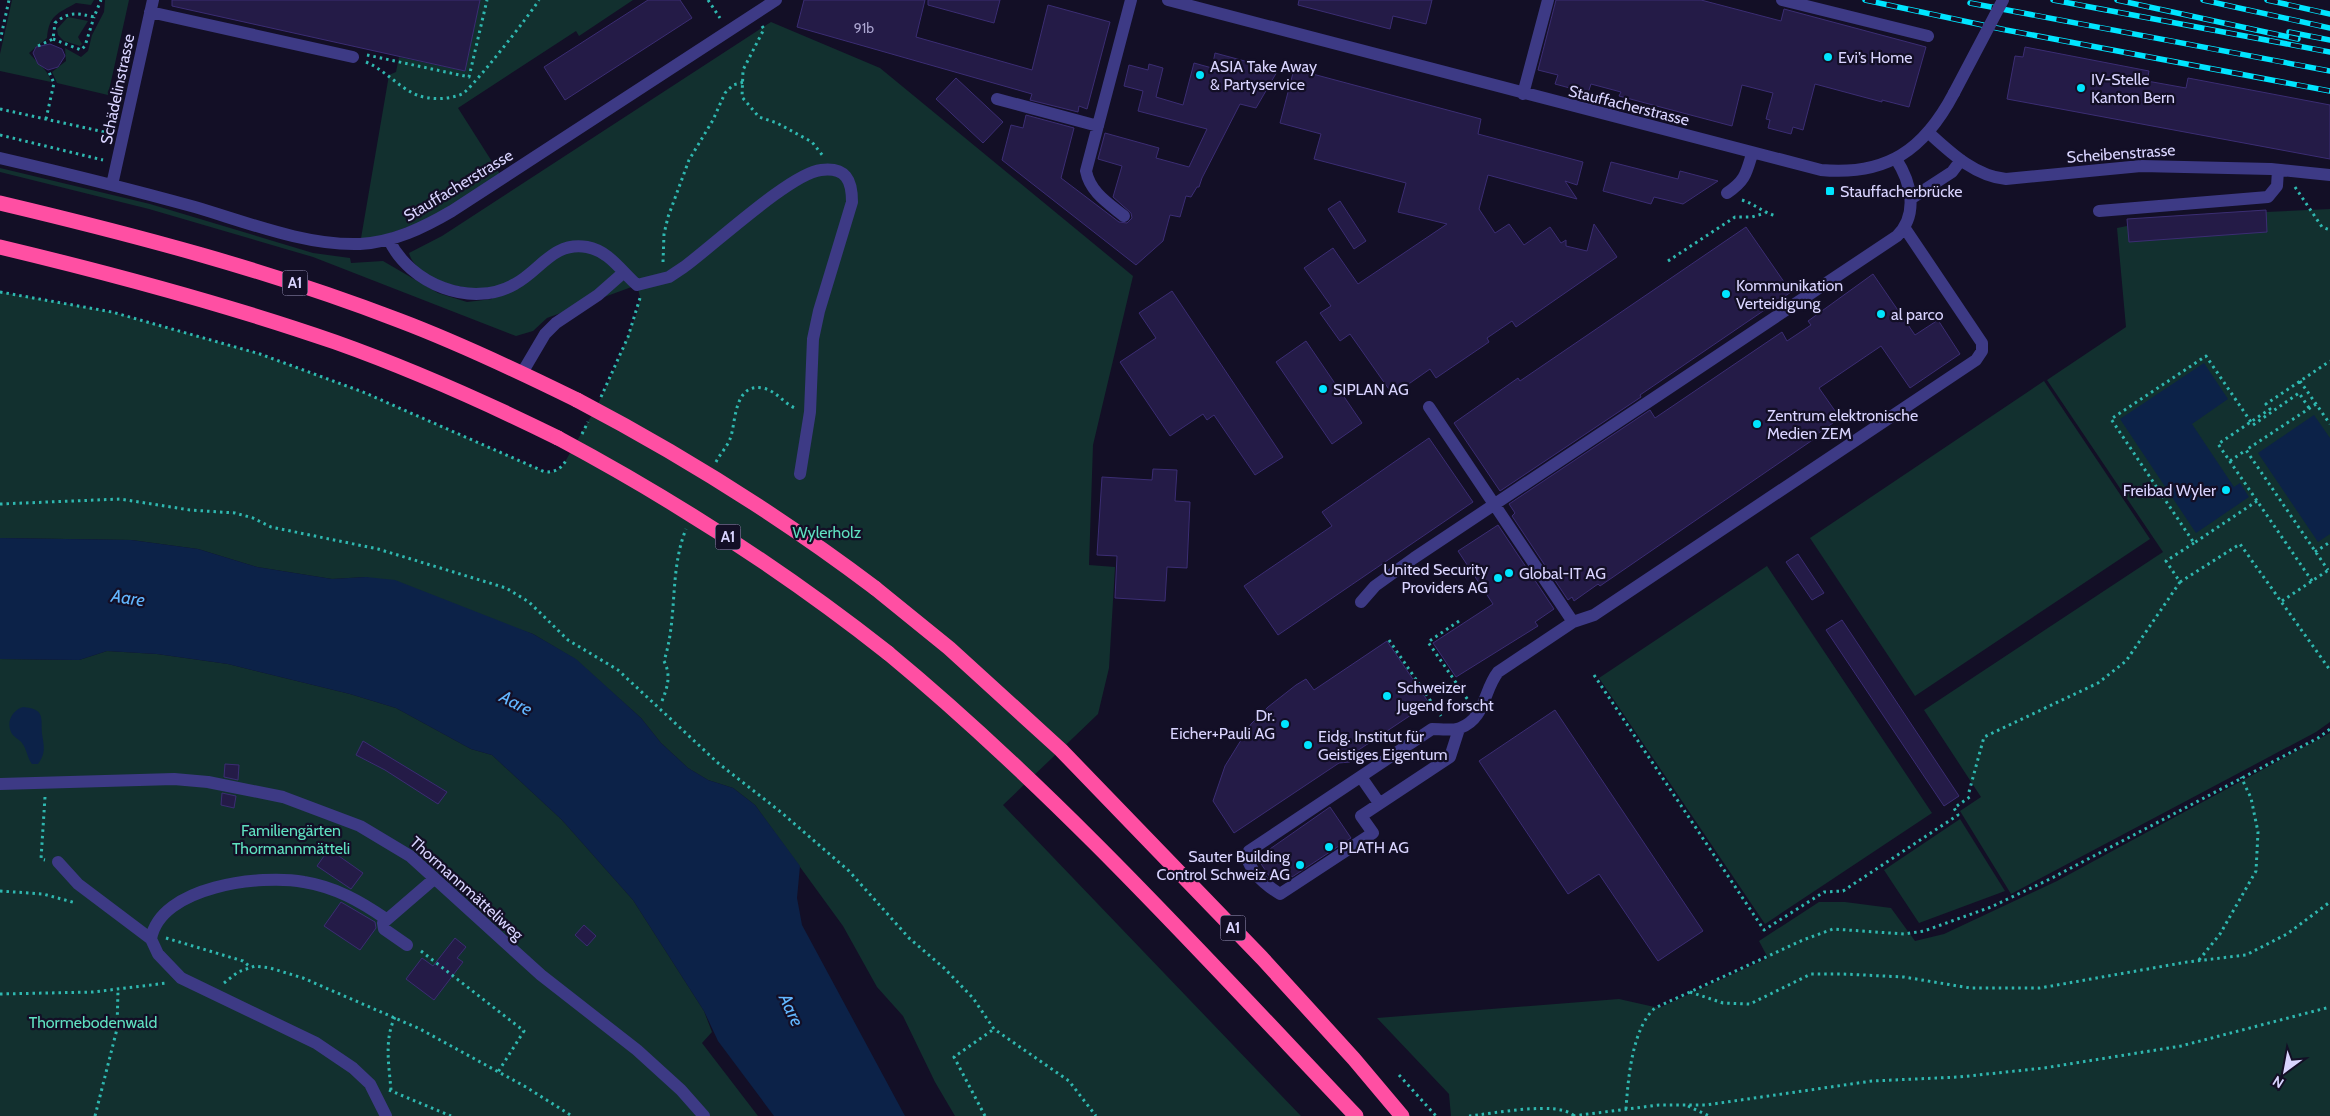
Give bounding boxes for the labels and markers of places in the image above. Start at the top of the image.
place label: Evi’s Home [1838,48,1912,67]
marker: Evi’s Home [1822,51,1834,63]
place label: ASIA Take Away & Partyservice [1210,57,1317,94]
marker: ASIA Take Away & Partyservice [1194,69,1206,81]
place label: IV-Stelle Kanton Bern [2091,70,2175,107]
marker: IV-Stelle Kanton Bern [2075,82,2087,94]
place label: Stauffacherbrücke [1840,182,1963,201]
marker: Stauffacherbrücke [1824,185,1836,197]
place label: Kommunikation Verteidigung [1736,276,1843,313]
marker: Kommunikation Verteidigung [1720,288,1732,300]
place label: al parco [1891,305,1944,324]
marker: al parco [1875,308,1887,320]
place label: SIPLAN AG [1333,380,1409,399]
marker: SIPLAN AG [1317,383,1329,395]
place label: Zentrum elektronische Medien ZEM [1767,406,1918,443]
marker: Zentrum elektronische Medien ZEM [1751,418,1763,430]
place label: Freibad Wyler [2123,481,2217,500]
marker: Freibad Wyler [2220,484,2232,496]
place label: United Security Providers AG [1383,560,1488,597]
place label: Global-IT AG [1519,564,1606,583]
marker: Global-IT AG [1503,567,1515,579]
marker: United Security Providers AG [1492,572,1504,584]
place label: Schweizer Jugend forscht [1396,678,1494,715]
marker: Schweizer Jugend forscht [1381,690,1393,702]
place label: Dr. Eicher+Pauli AG [1170,706,1275,743]
marker: Dr. Eicher+Pauli AG [1279,718,1291,730]
place label: Eidg. Institut für Geistiges Eigentum [1318,727,1447,764]
marker: Eidg. Institut für Geistiges Eigentum [1302,739,1314,751]
place label: PLATH AG [1339,838,1409,857]
marker: PLATH AG [1323,841,1335,853]
place label: Sauter Building Control Schweiz AG [1157,847,1291,884]
marker: Sauter Building Control Schweiz AG [1294,859,1306,871]

